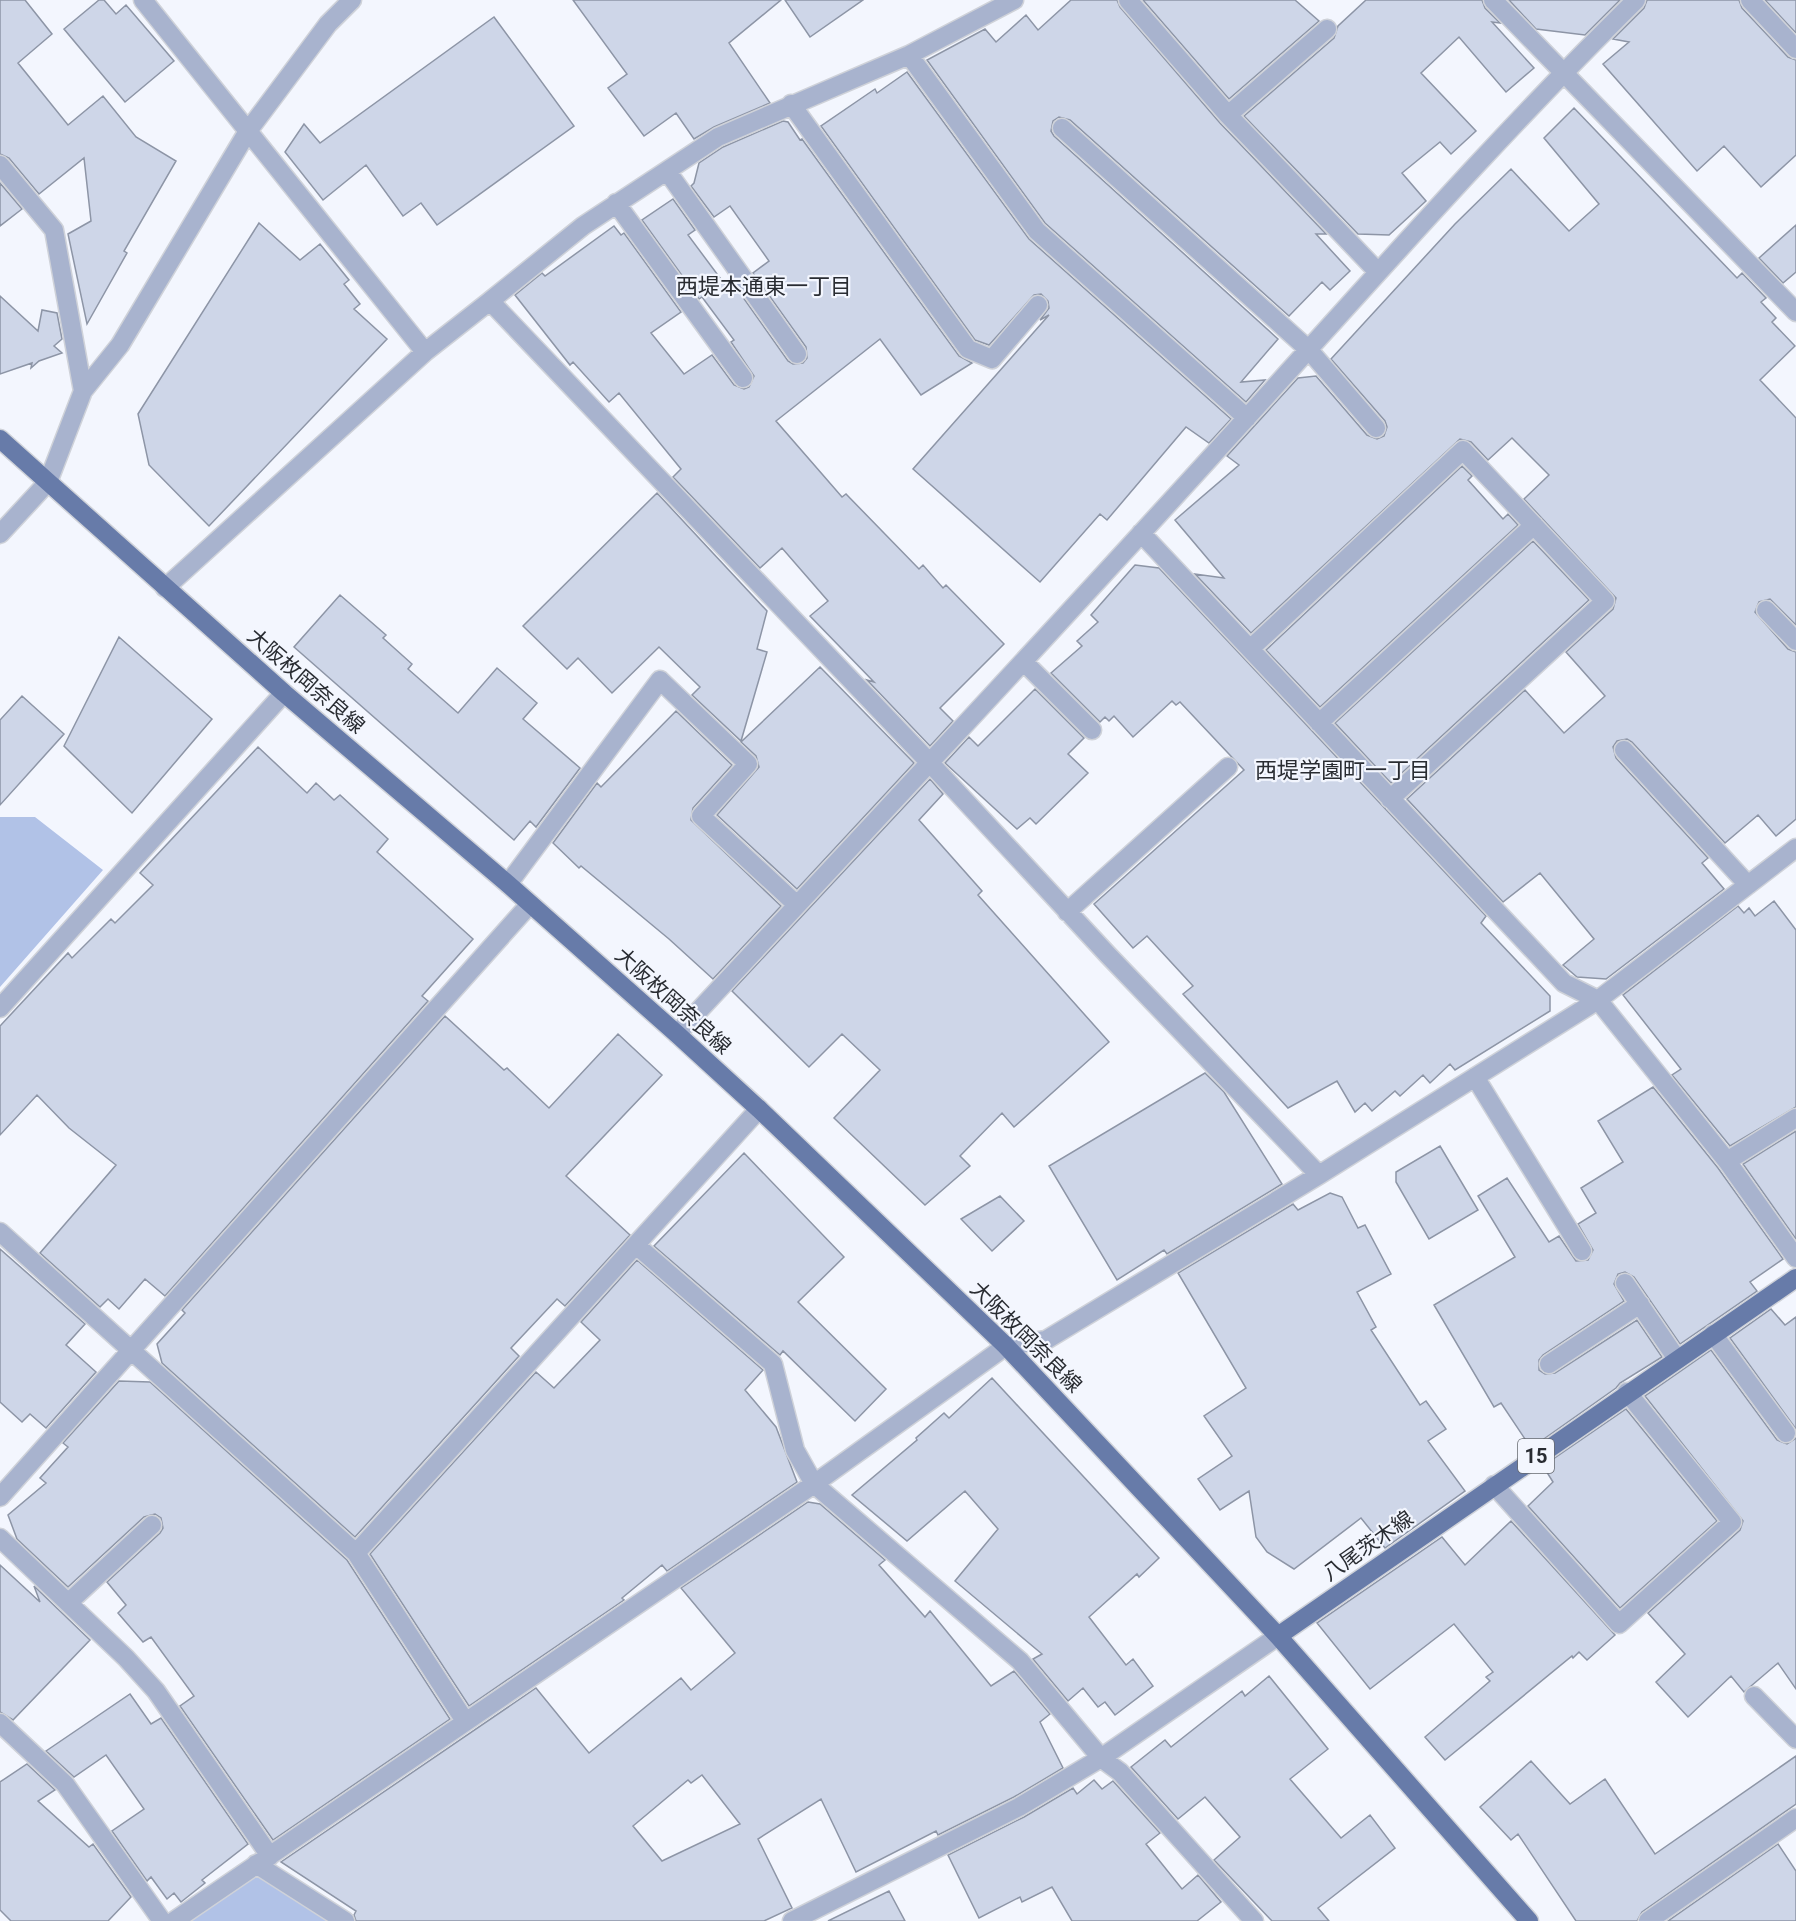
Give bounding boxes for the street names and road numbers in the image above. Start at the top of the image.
street label: 大阪枚岡奈良線 [243,624,369,738]
street label: 大阪枚岡奈良線 [610,943,736,1059]
street label: 大阪枚岡奈良線 [966,1277,1086,1397]
road number: 15 [1518,1439,1554,1473]
street label: 八尾茨木線 [1318,1506,1418,1586]

